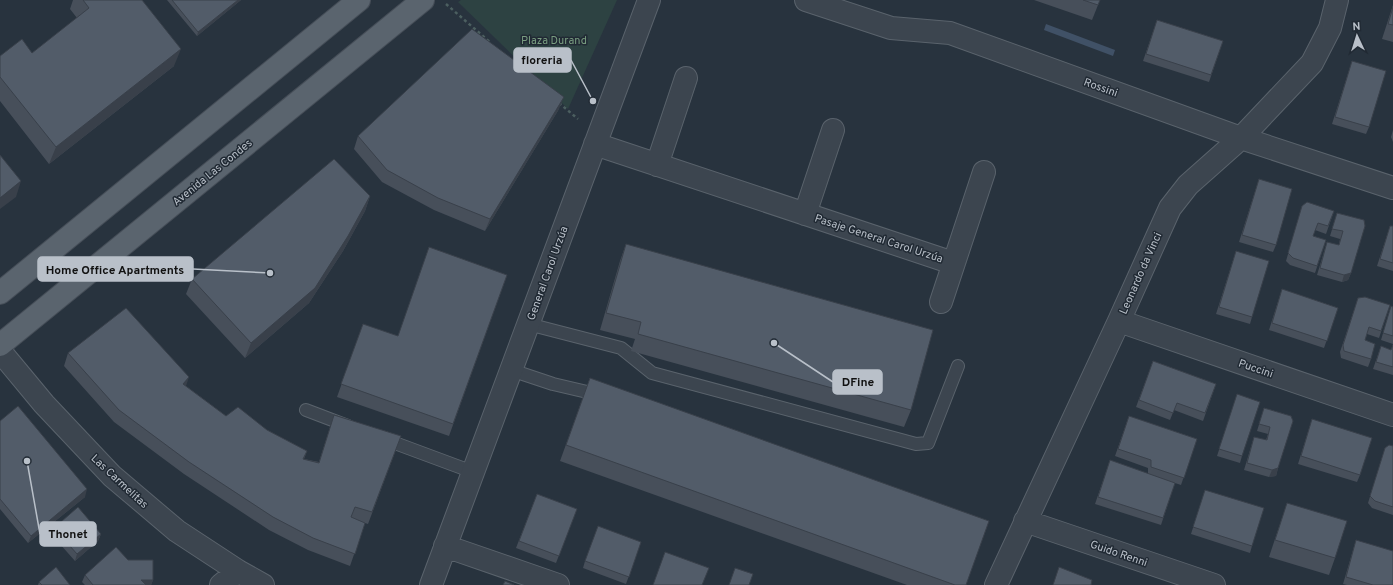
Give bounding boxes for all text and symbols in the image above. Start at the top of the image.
north arrow [1337,16,1377,56]
text: N [1352,20,1361,34]
park label: Plaza Durand [521,34,587,48]
callout: floreria [514,48,571,72]
text: floreria [522,53,562,69]
street label: Rossini [1082,75,1120,101]
street label: Avenida Las Condes [170,136,255,209]
street label: Pasaje General Carol Urzúa [813,212,945,266]
street label: General Carol Urzúa [524,224,572,322]
street label: Leonardo da Vinci [1117,230,1165,317]
callout: Home Office Apartments [38,257,193,281]
text: Home Office Apartments [46,263,184,279]
street label: Puccini [1236,357,1275,381]
callout: DFine [833,370,882,394]
text: DFine [842,375,875,391]
street label: Las Carmelitas [88,452,151,512]
callout: Thonet [40,522,96,546]
text: Thonet [48,527,88,543]
street label: Guido Renni [1088,538,1149,570]

